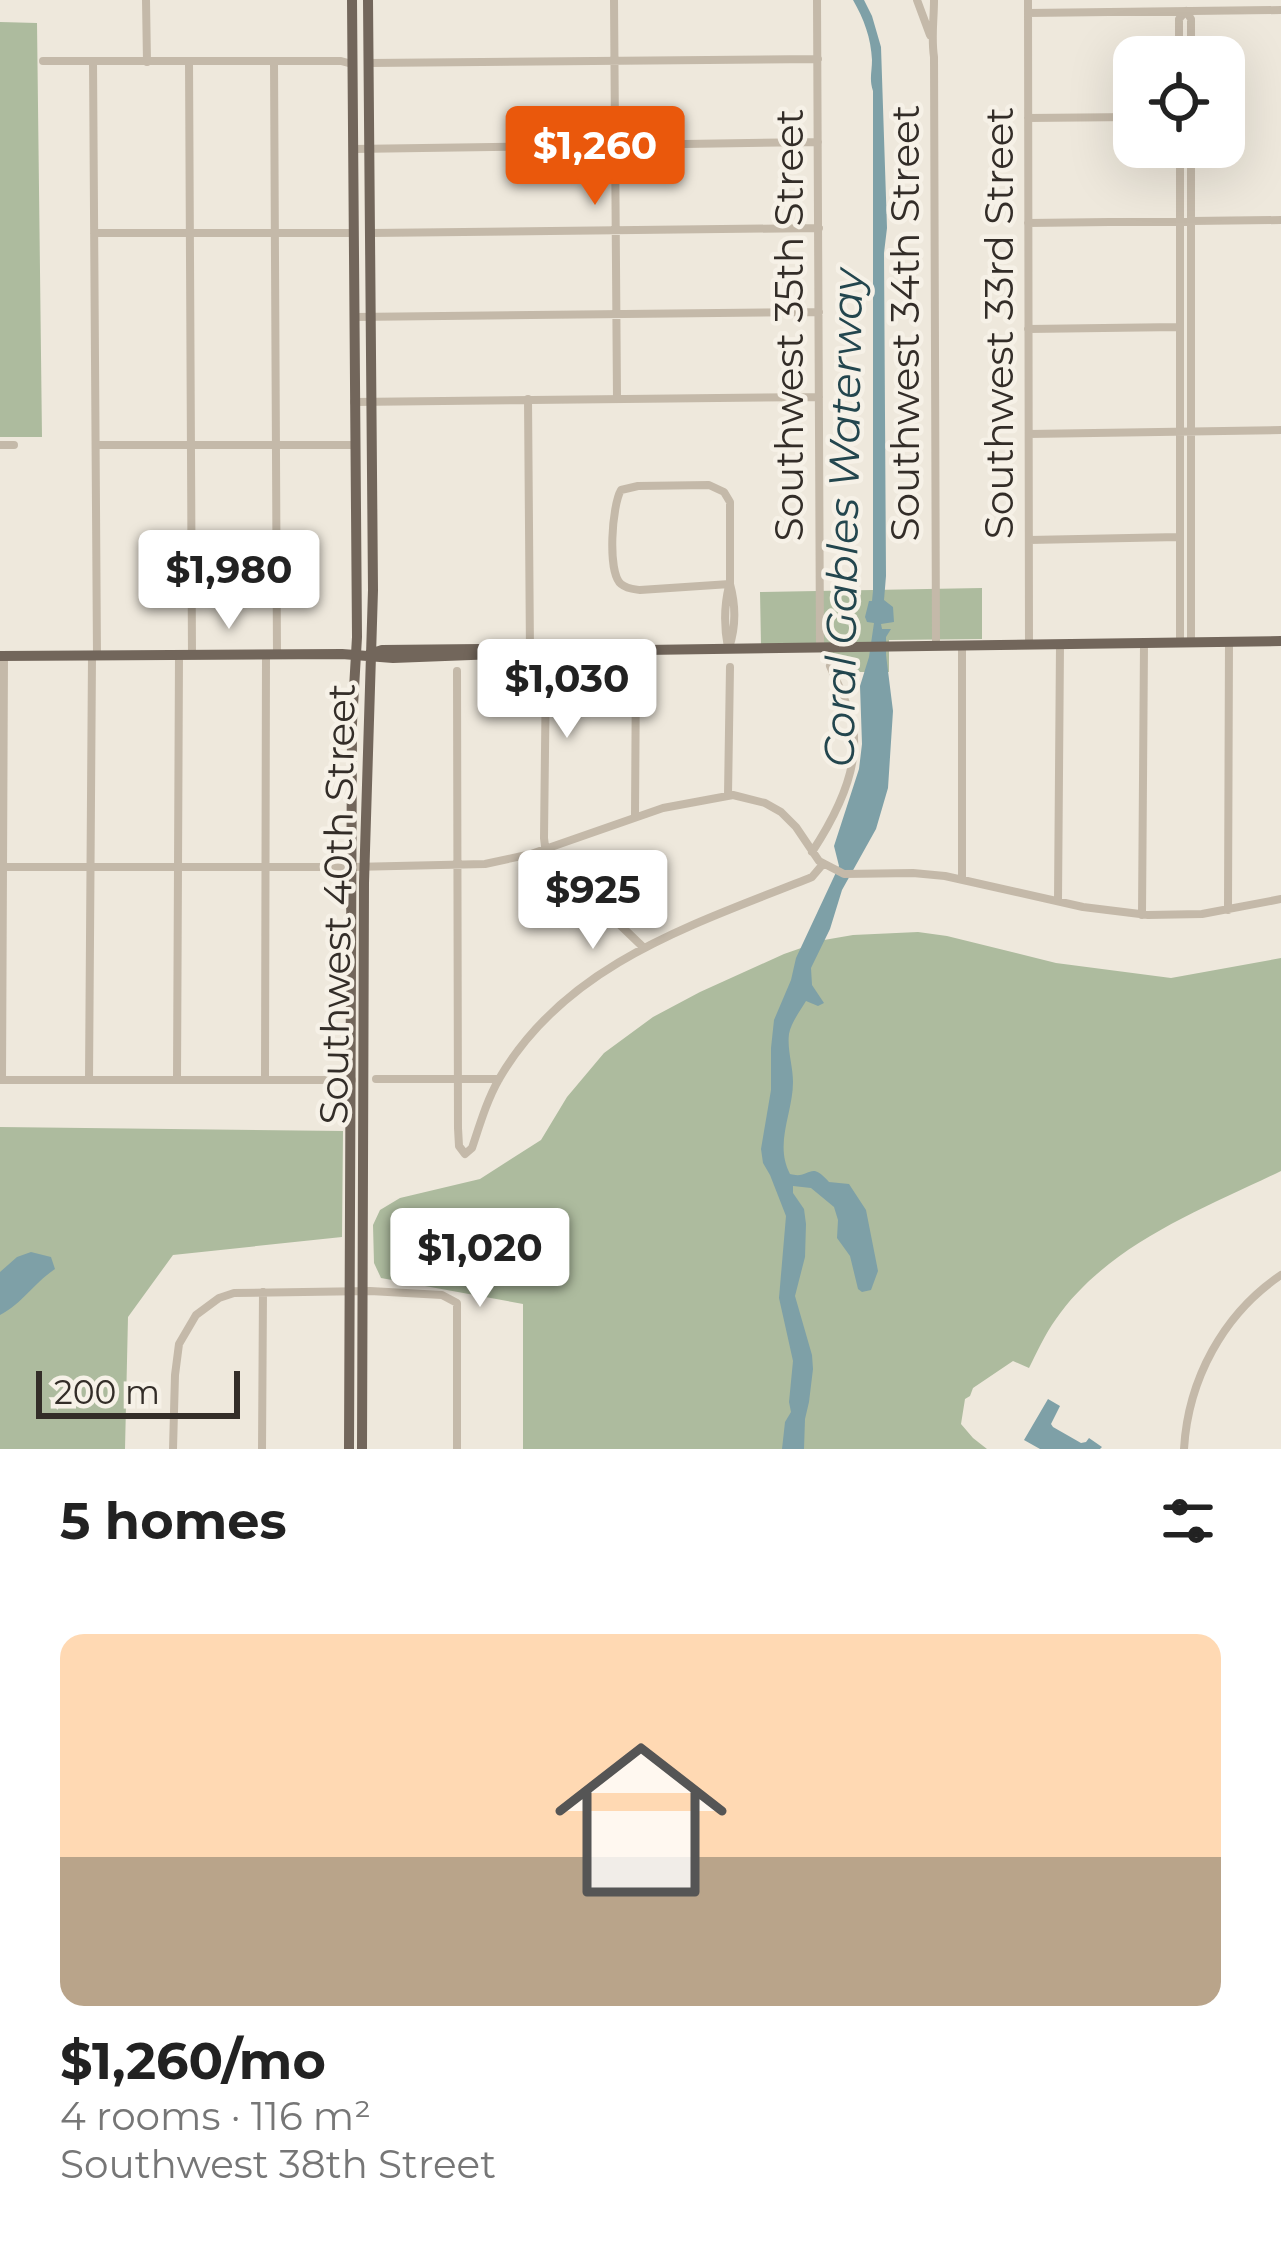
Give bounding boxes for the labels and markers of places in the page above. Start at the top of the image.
pin: $1,260 [497,106,693,208]
pin: $1,980 [131,530,327,632]
pin: $1,030 [469,639,665,741]
pin: $925 [522,850,664,952]
pin: $1,020 [382,1208,578,1310]

